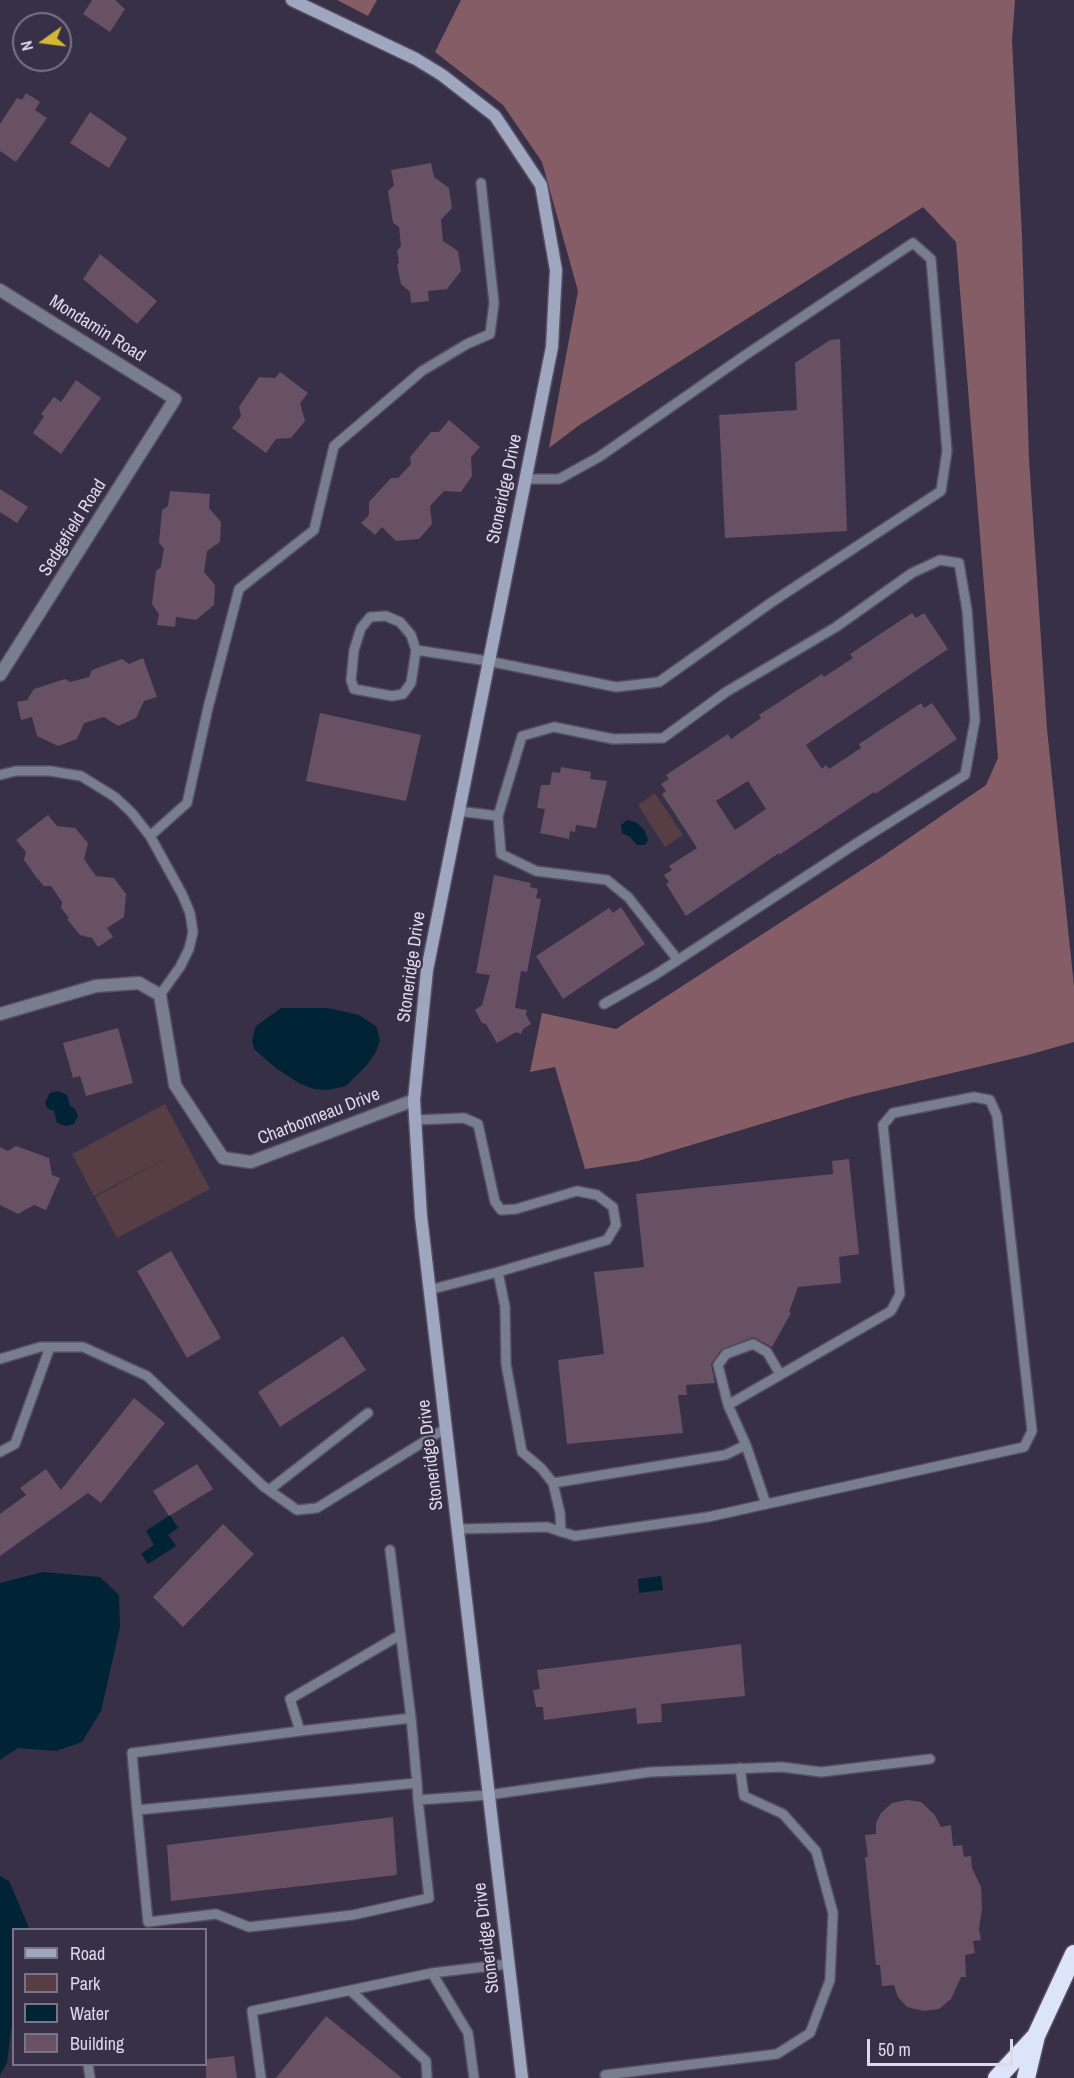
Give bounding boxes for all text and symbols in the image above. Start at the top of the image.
north arrow [12,12,72,72]
text: N [15,39,38,53]
street label: Mondamin Road [45,291,149,367]
street label: Stoneridge Drive [483,432,527,546]
street label: Sedgefield Road [35,476,111,580]
street label: Stoneridge Drive [394,910,430,1024]
street label: Charbonneau Drive [255,1084,383,1150]
street label: Stoneridge Drive [413,1398,449,1512]
street label: Stoneridge Drive [469,1881,505,1995]
legend [12,1928,207,2066]
text: Road [70,1941,105,1966]
text: Park [70,1971,100,1996]
text: Water [70,2001,109,2026]
scale bar [870,2027,1016,2065]
text: Building [70,2031,124,2056]
text: 50 m [878,2037,911,2062]

